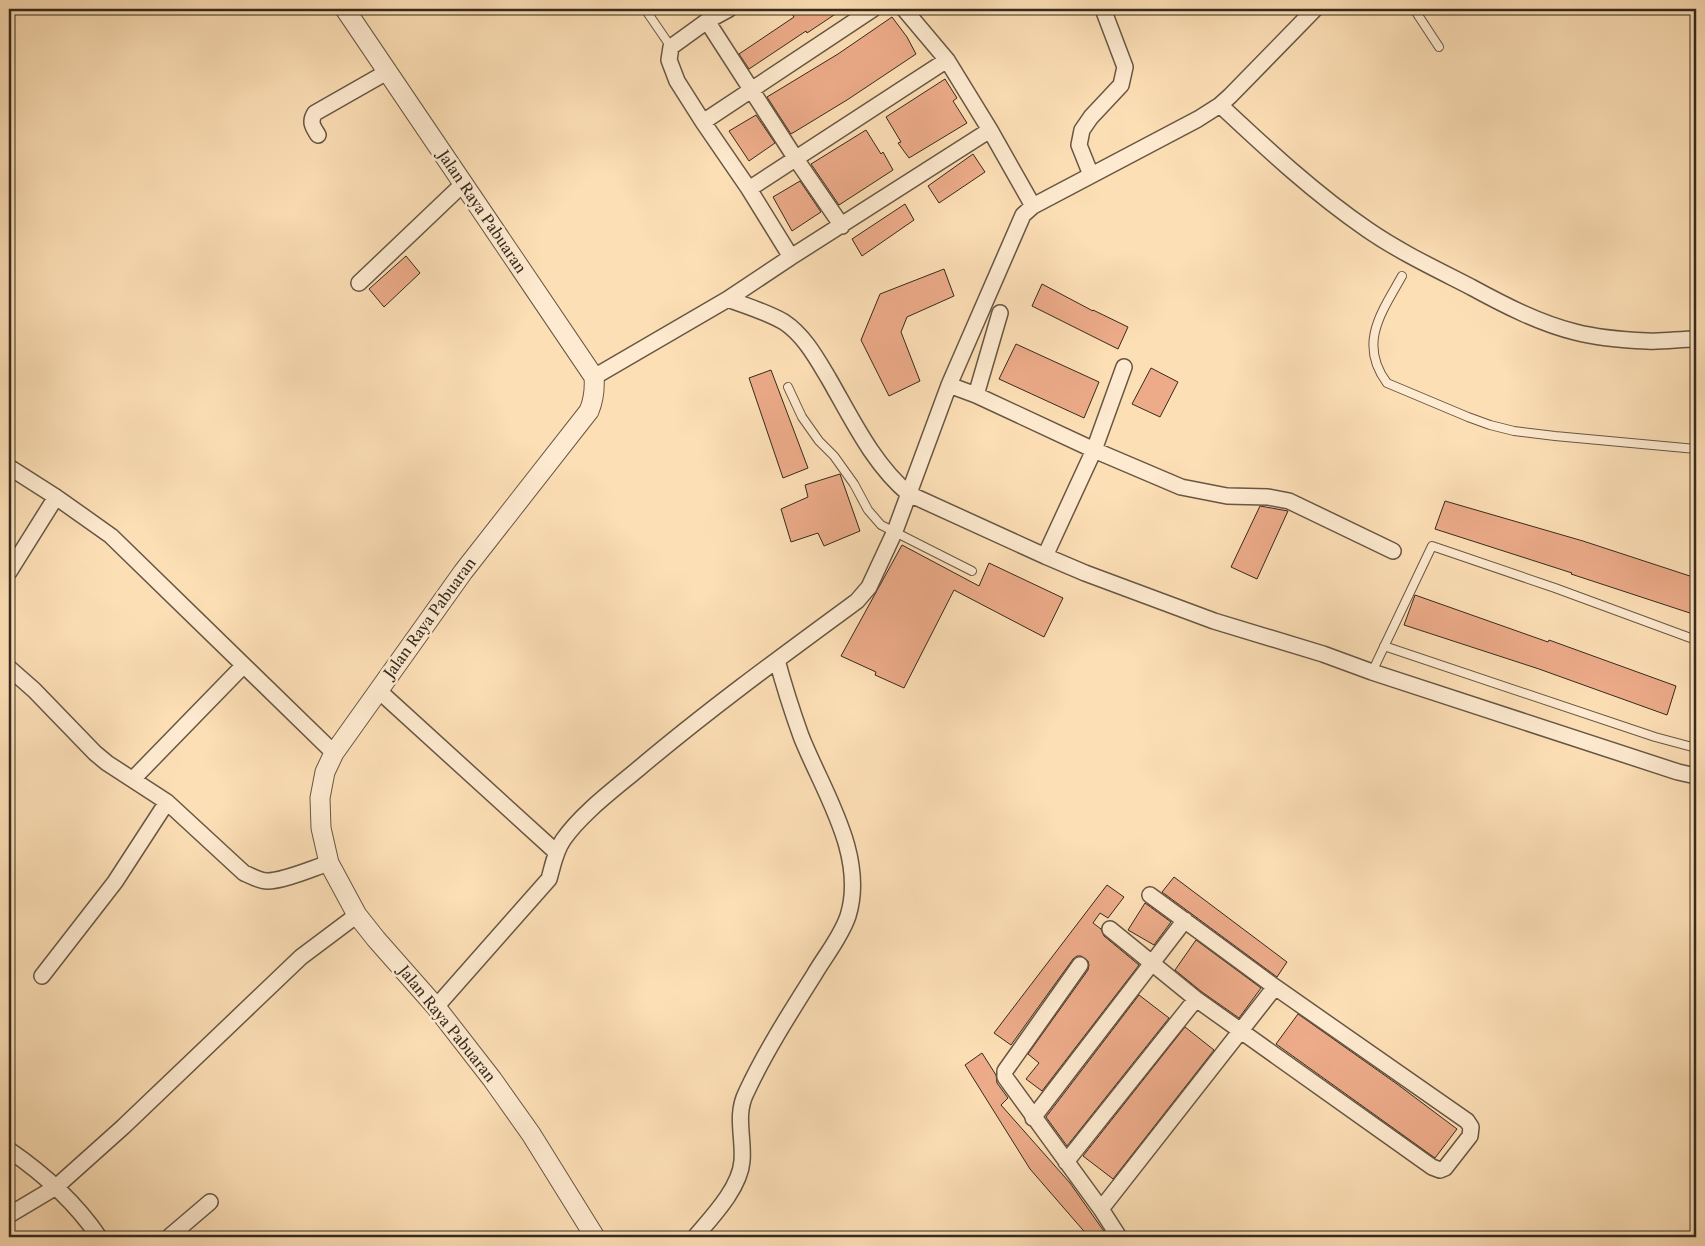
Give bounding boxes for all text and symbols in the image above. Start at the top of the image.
street label: Jalan Raya Pabuaran [433,145,531,277]
street label: Jalan Raya Pabuaran [378,553,480,683]
street label: Jalan Raya Pabuaran [393,960,501,1086]

